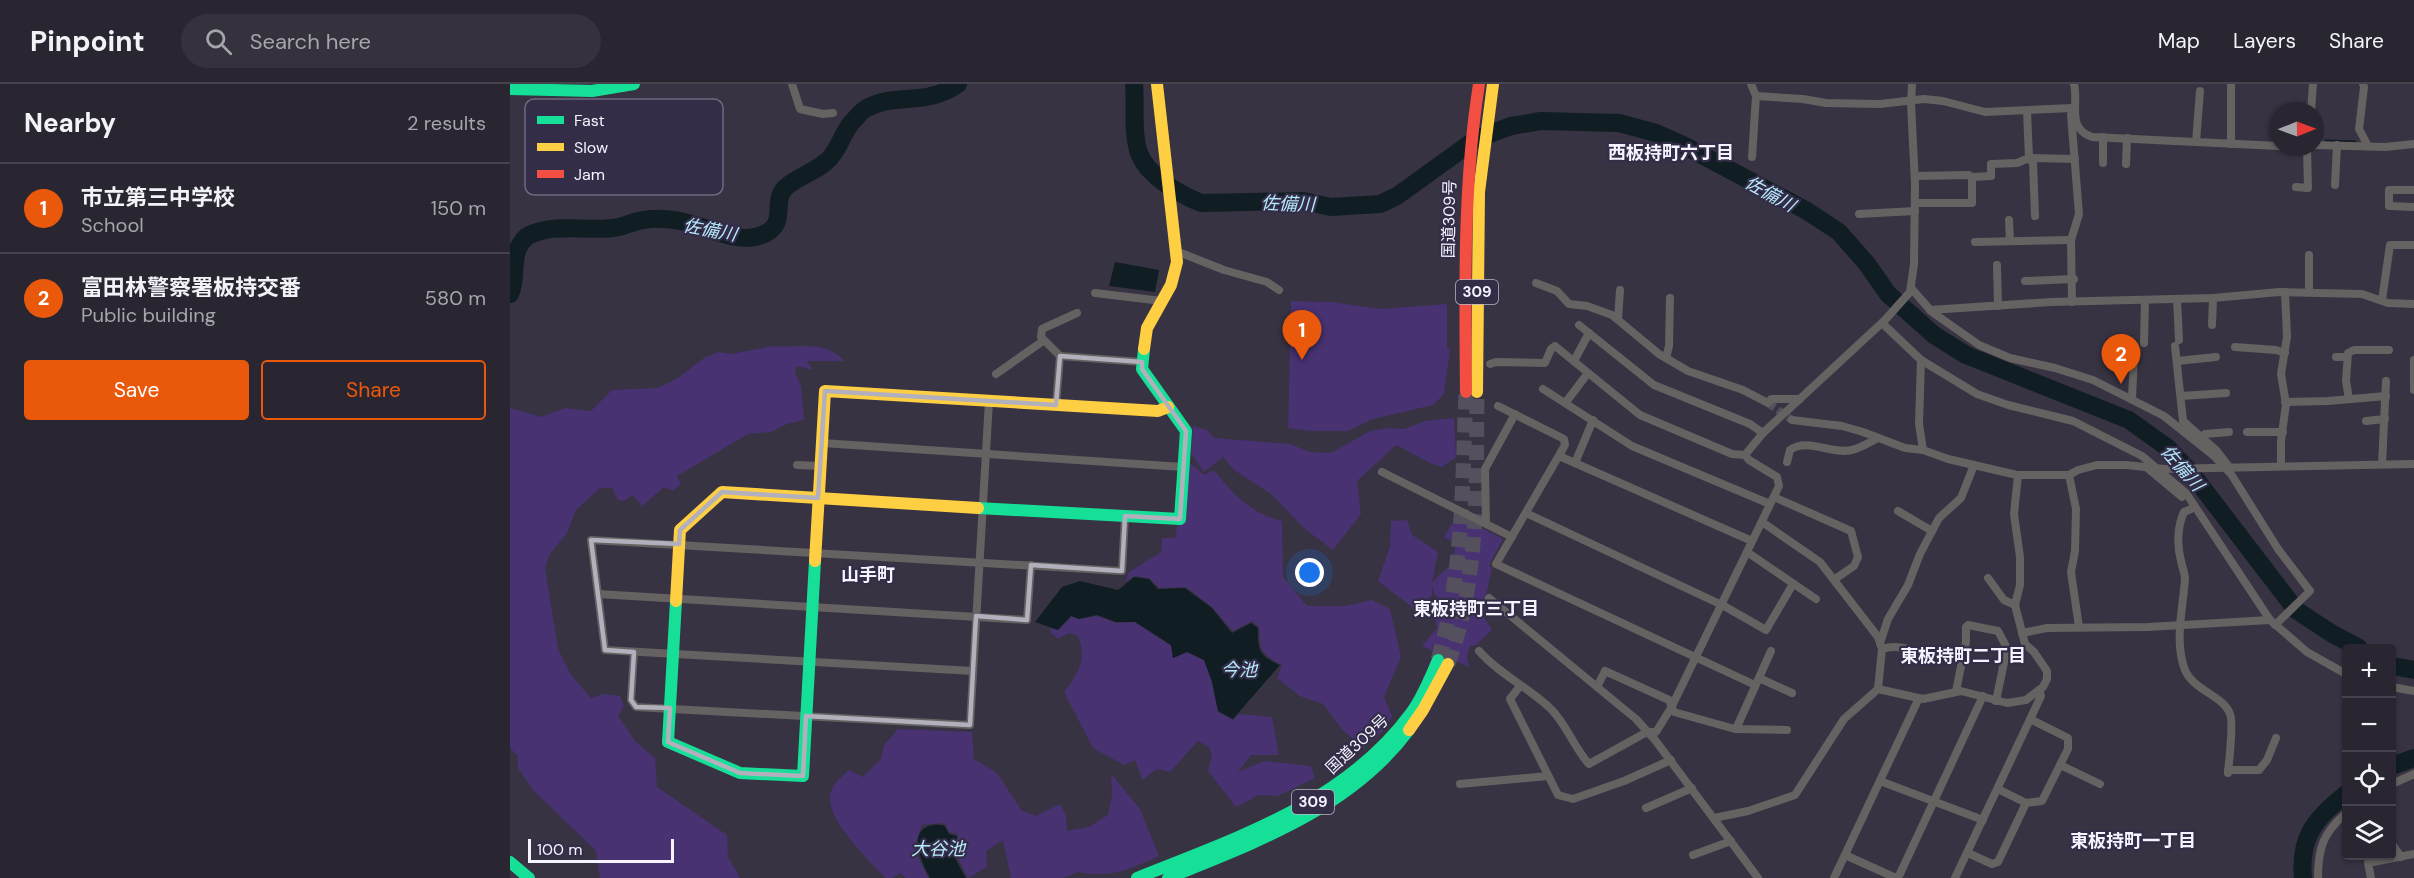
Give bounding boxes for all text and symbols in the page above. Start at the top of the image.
search box [181,14,601,68]
text: Pinpoint [30,23,145,60]
icon: search [202,25,235,58]
text: Search here [250,27,371,56]
text: Map [2158,27,2200,55]
text: Layers [2233,27,2296,55]
text: Share [2329,27,2384,55]
legend [525,99,723,195]
north arrow [2270,102,2324,156]
text: Nearby [24,106,116,140]
text: 2 results [407,110,486,136]
text: Fast [574,110,605,131]
text: Slow [574,137,608,158]
district label: 西板持町六丁目 [1608,141,1734,165]
text: Jam [574,164,605,185]
water label: 佐備川 [1741,170,1801,219]
street label: 国道309号 [1438,180,1460,258]
text: 市立第三中学校 [81,183,235,212]
water label: 佐備川 [1261,191,1317,217]
text: 1 [40,195,47,221]
text: 150 m [431,195,486,221]
text: School [81,212,144,238]
water label: 佐備川 [681,213,741,247]
text: 富田林警察署板持交番 [81,273,301,302]
road number: 309 [1456,280,1498,304]
text: 2 [38,285,49,311]
text: 580 m [425,285,486,311]
text: Public building [81,302,216,328]
pin: 1 [1282,310,1322,360]
pin: 2 [2102,334,2140,384]
button: Save [24,360,249,420]
button: Share [261,360,486,420]
water label: 佐備川 [2155,440,2210,498]
your location [1295,558,1324,587]
district label: 山手町 [841,563,895,587]
district label: 東板持町三丁目 [1413,597,1539,621]
district label: 東板持町二丁目 [1900,644,2026,668]
map controls [2342,644,2396,860]
button: + [2342,644,2396,698]
water label: 今池 [1221,658,1259,682]
button: − [2342,698,2396,752]
street label: 国道309号 [1321,710,1393,778]
button: locate [2342,752,2396,806]
road number: 309 [1292,790,1334,814]
button: layers [2342,806,2396,860]
district label: 東板持町一丁目 [2070,829,2196,853]
scale bar [528,836,674,864]
water label: 大谷池 [911,837,967,861]
text: 100 m [537,839,582,860]

